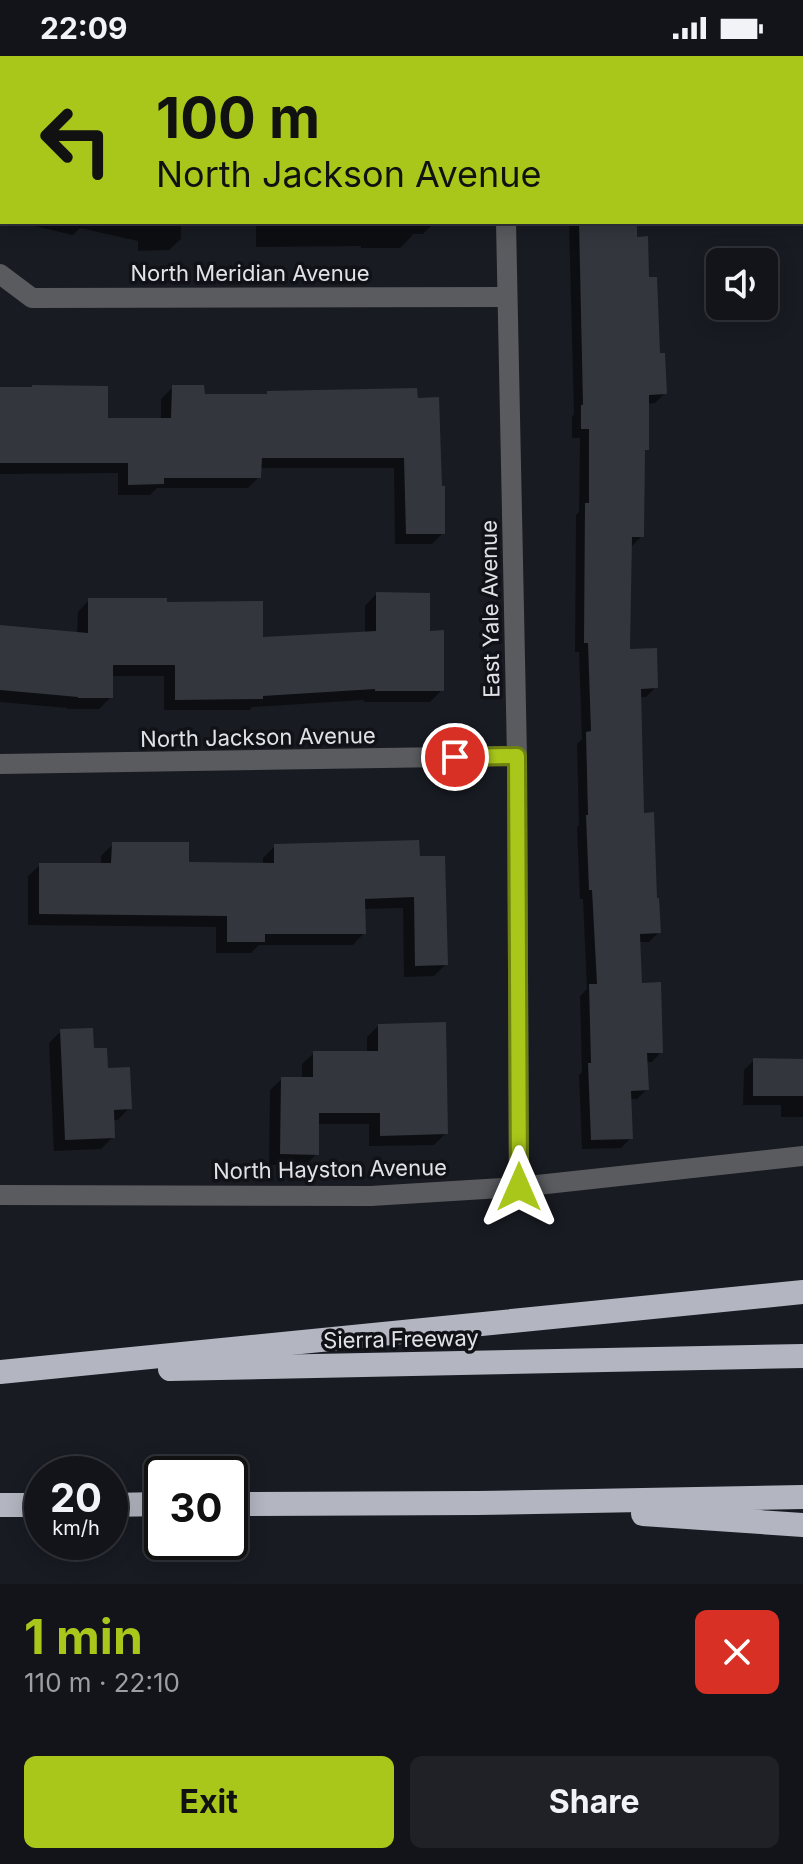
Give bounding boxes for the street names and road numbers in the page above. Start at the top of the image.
street label: North Meridian Avenue [130,260,370,286]
street label: East Yale Avenue [475,520,505,698]
street label: North Jackson Avenue [140,722,376,752]
street label: North Hayston Avenue [213,1154,447,1184]
street label: Sierra Freeway [323,1325,479,1353]

